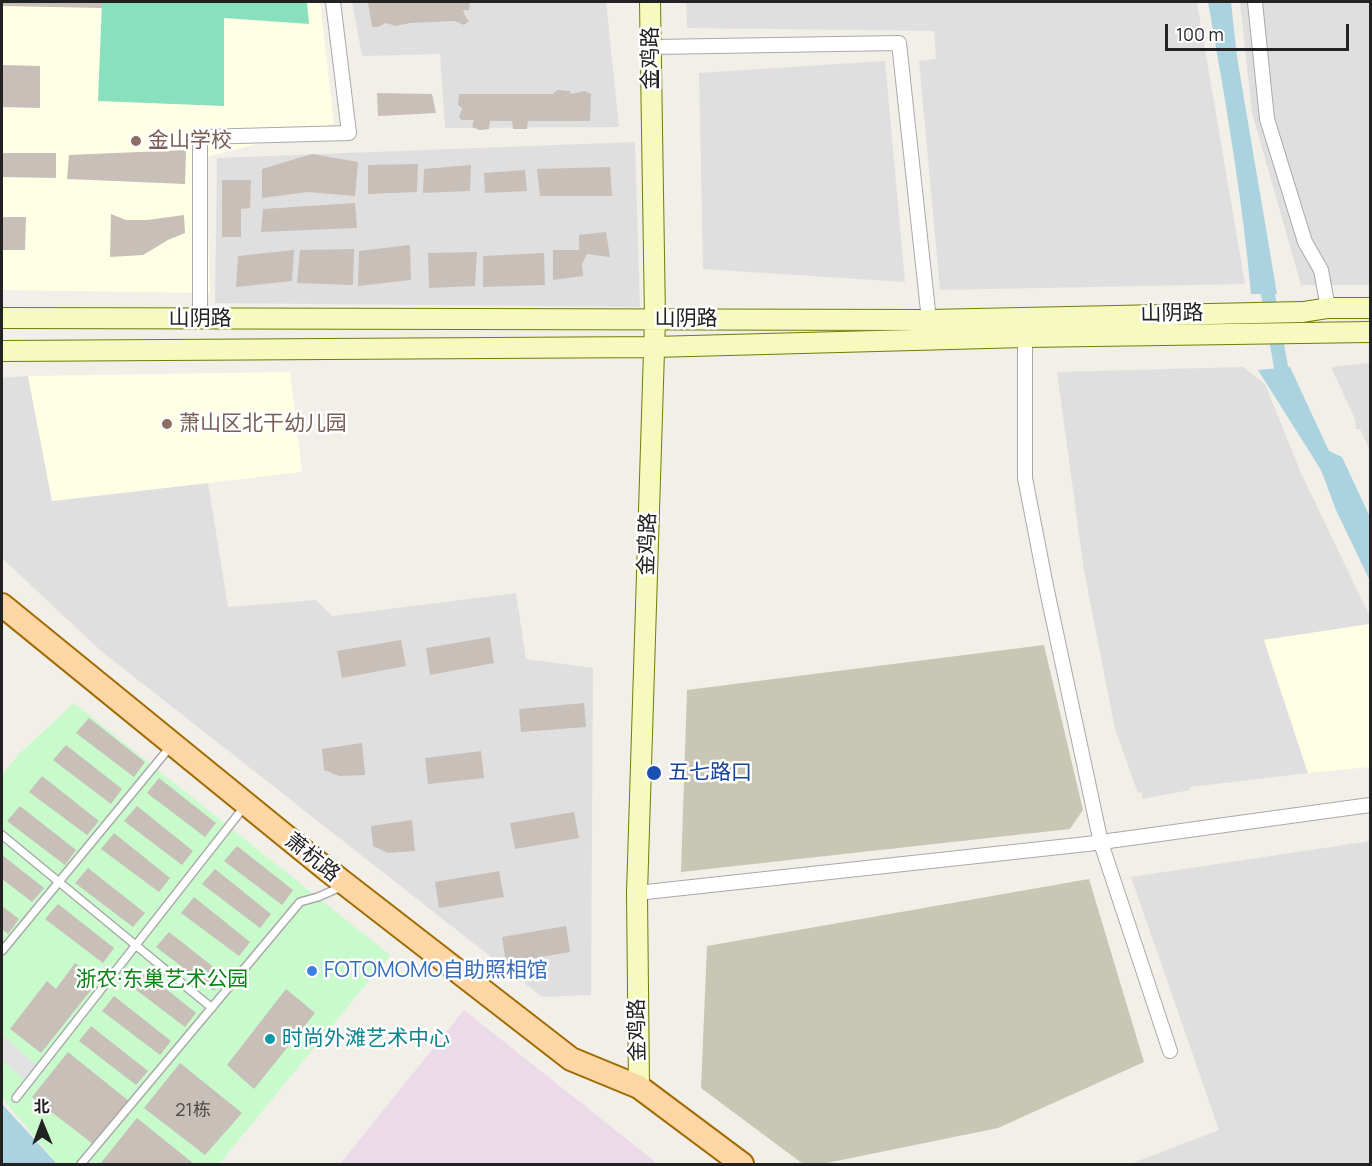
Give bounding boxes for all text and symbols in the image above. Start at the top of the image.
scale bar [1168,12,1352,50]
text: 100 m [1176,22,1224,46]
street label: 金鸡路 [638,27,664,89]
place label: 金山学校 [148,128,232,154]
marker: 金山学校 [129,134,143,148]
street label: 山阴路 [1140,301,1204,327]
street label: 山阴路 [169,306,231,332]
street label: 山阴路 [655,306,717,332]
place label: 萧山区北干幼儿园 [179,411,347,437]
marker: 萧山区北干幼儿园 [160,417,174,431]
street label: 金鸡路 [634,512,662,576]
place label: 五七路口 [668,760,752,786]
marker: 五七路口 [645,764,663,782]
street label: 萧杭路 [280,828,344,888]
place label: FOTOMOMO自助照相馆 [324,958,548,984]
marker: FOTOMOMO自助照相馆 [305,964,319,978]
park label: 浙农·东巢艺术公园 [76,967,248,993]
street label: 金鸡路 [625,998,651,1062]
place label: 时尚外滩艺术中心 [282,1026,450,1052]
marker: 时尚外滩艺术中心 [263,1032,277,1046]
north arrow [12,1094,72,1154]
text: 北 [33,1095,50,1117]
house number: 21栋 [175,1100,211,1122]

